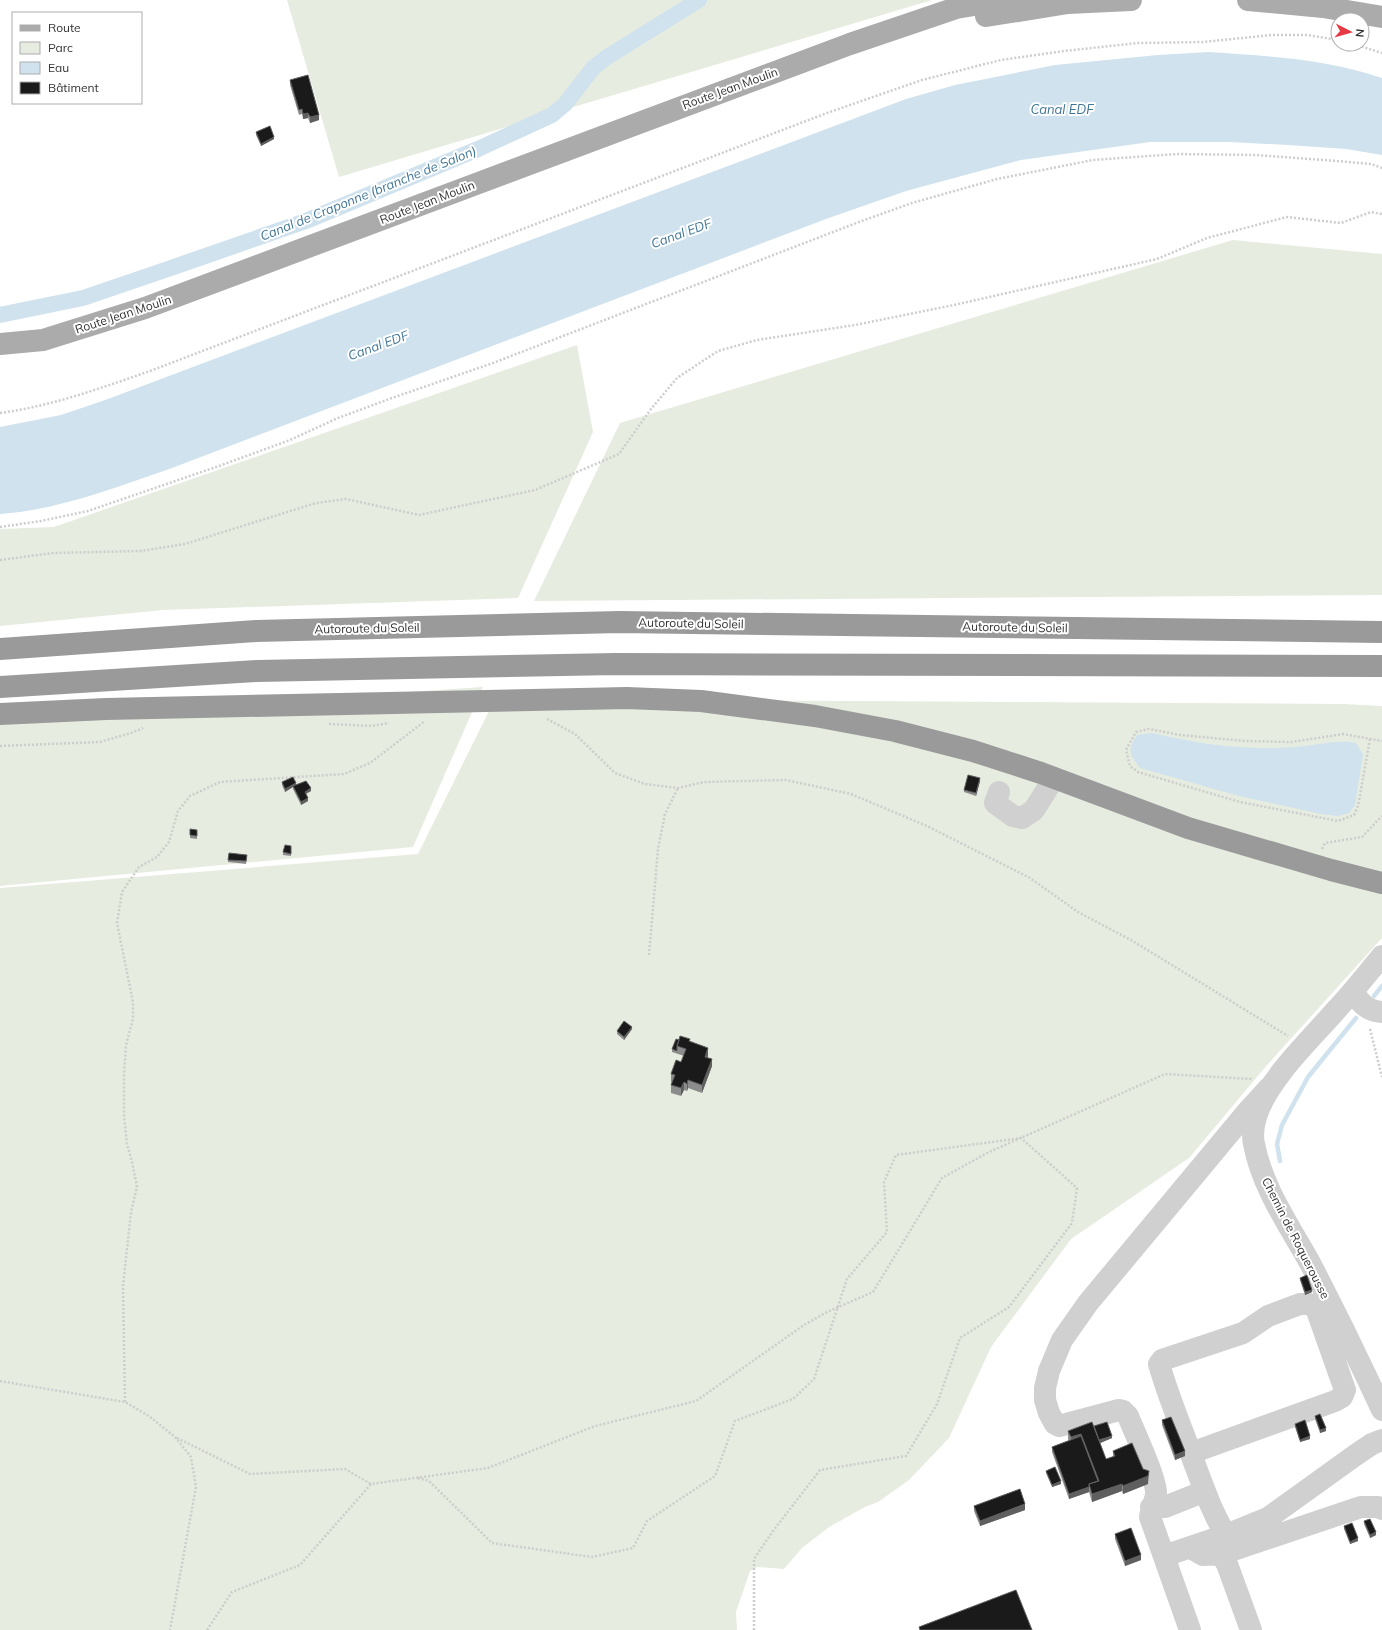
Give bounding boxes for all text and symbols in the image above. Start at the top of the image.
legend [12,12,142,104]
north arrow [1330,12,1370,52]
text: Route [48,20,81,35]
text: N [1353,28,1367,38]
text: Parc [48,40,73,55]
text: Eau [48,60,69,75]
street label: Route Jean Moulin [680,64,780,112]
text: Bâtiment [48,80,99,95]
water label: Canal EDF [1030,101,1094,117]
water label: Canal de Craponne (branche de Salon) [258,142,478,244]
street label: Route Jean Moulin [377,177,477,227]
water label: Canal EDF [649,214,714,251]
street label: Route Jean Moulin [73,291,173,337]
water label: Canal EDF [346,326,411,363]
street label: Autoroute du Soleil [638,615,744,631]
street label: Autoroute du Soleil [962,619,1068,635]
street label: Autoroute du Soleil [314,620,420,636]
street label: Chemin de Roquerousse [1259,1175,1333,1301]

